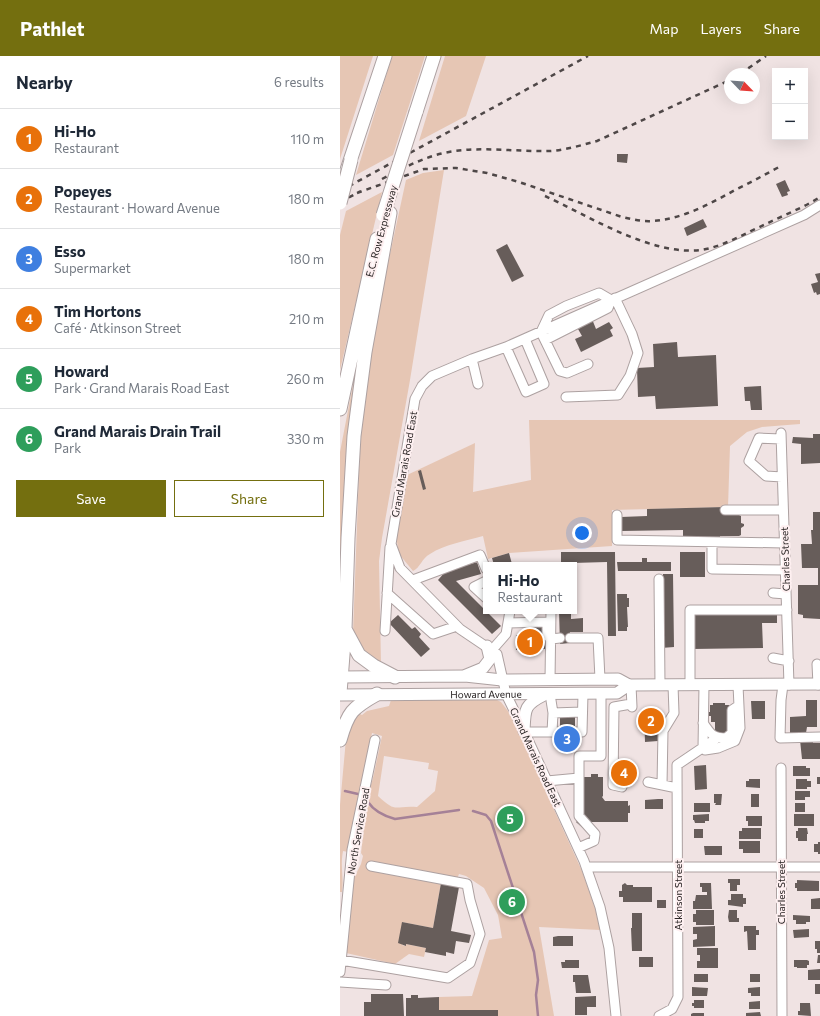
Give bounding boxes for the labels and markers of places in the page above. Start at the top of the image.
pin: 1 [517,627,543,657]
pin: 2 [638,706,664,736]
pin: 3 [554,724,580,754]
pin: 4 [611,758,637,788]
pin: 5 [497,804,523,834]
pin: 6 [499,887,525,917]

